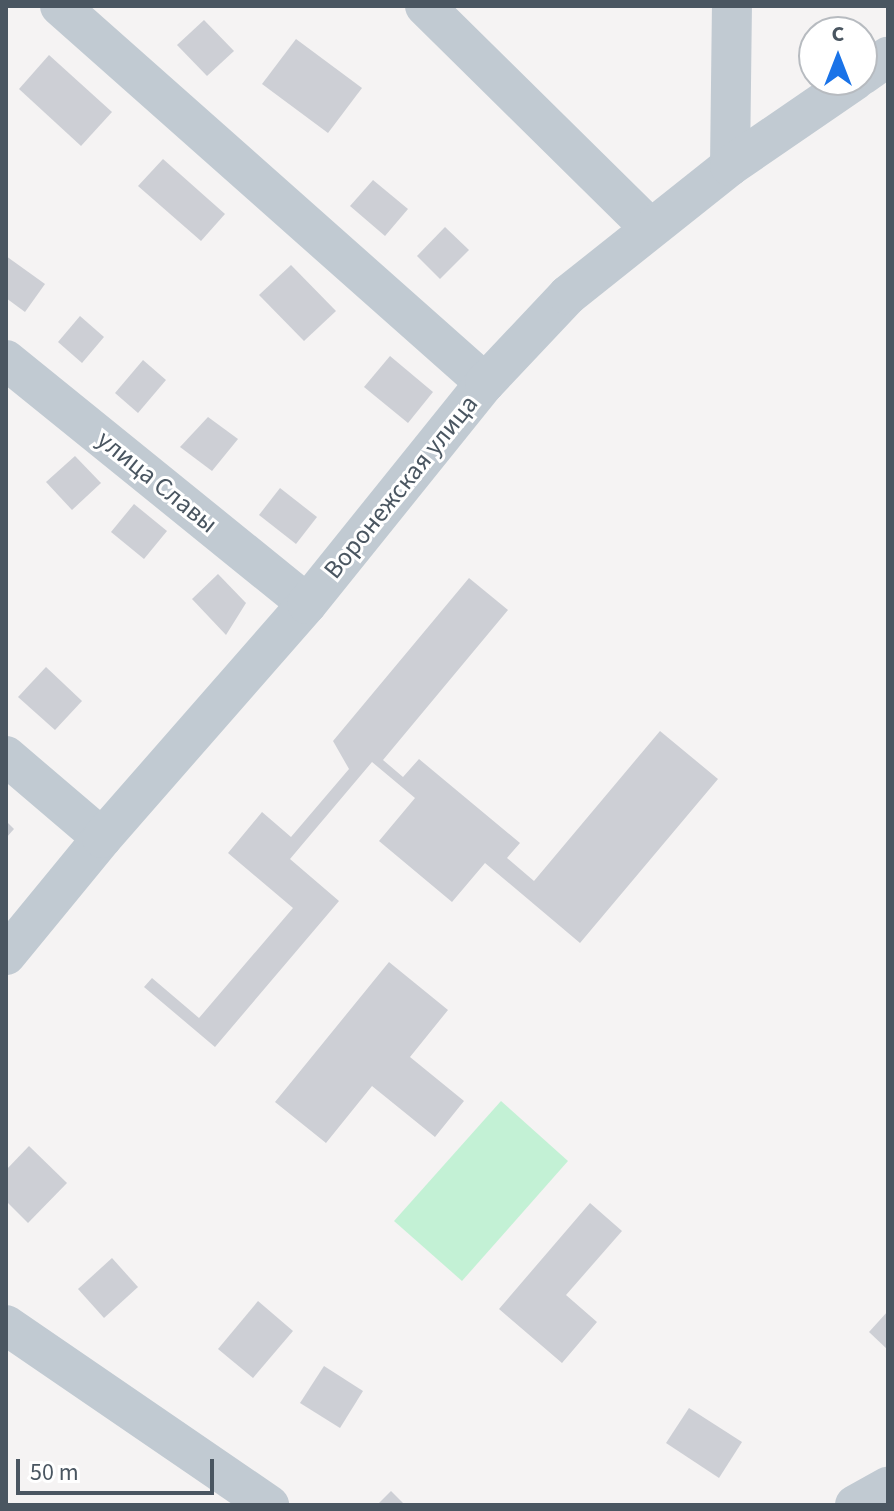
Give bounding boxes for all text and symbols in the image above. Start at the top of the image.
north arrow [798,16,878,96]
text: С [832,18,844,50]
street label: Воронежская улица [317,389,485,585]
street label: улица Славы [91,424,223,540]
scale bar [20,1443,218,1493]
text: 50 m [30,1455,79,1490]

